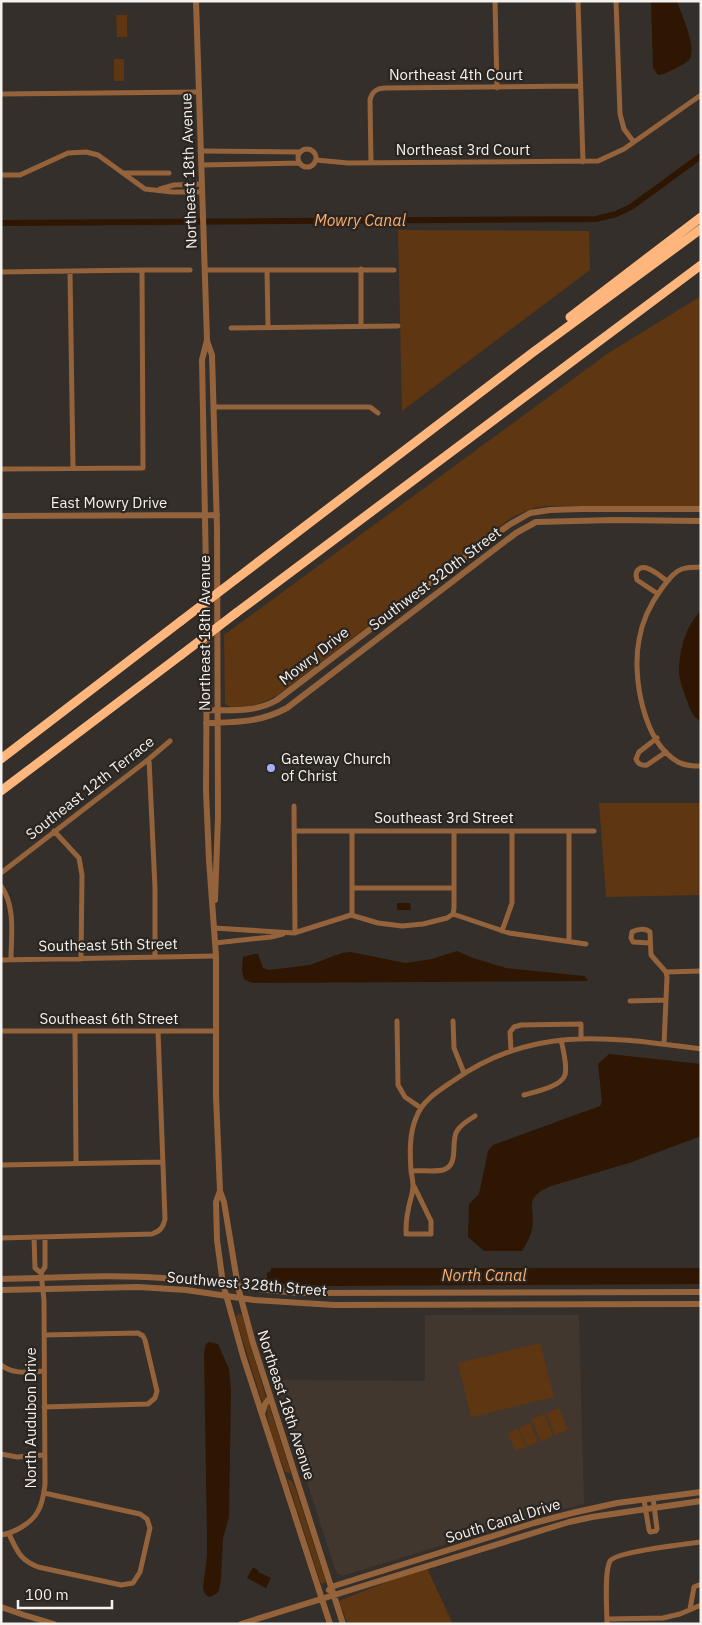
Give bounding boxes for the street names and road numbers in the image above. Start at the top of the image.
street label: Northeast 4th Court [389,65,523,84]
street label: Northeast 18th Avenue [176,93,201,249]
street label: Northeast 3rd Court [396,140,530,159]
street label: East Mowry Drive [51,493,167,512]
street label: Southwest 320th Street [365,523,505,634]
street label: Northeast 18th Avenue [195,555,214,711]
street label: Mowry Drive [275,622,352,689]
street label: Southeast 12th Terrace [22,732,158,844]
street label: Southeast 3rd Street [374,808,514,827]
street label: Southeast 5th Street [38,934,178,955]
street label: Southeast 6th Street [39,1009,179,1028]
street label: Southwest 328th Street [166,1267,328,1300]
street label: Northeast 18th Avenue [253,1328,320,1482]
street label: North Audubon Drive [21,1347,40,1489]
street label: South Canal Drive [443,1494,563,1547]

